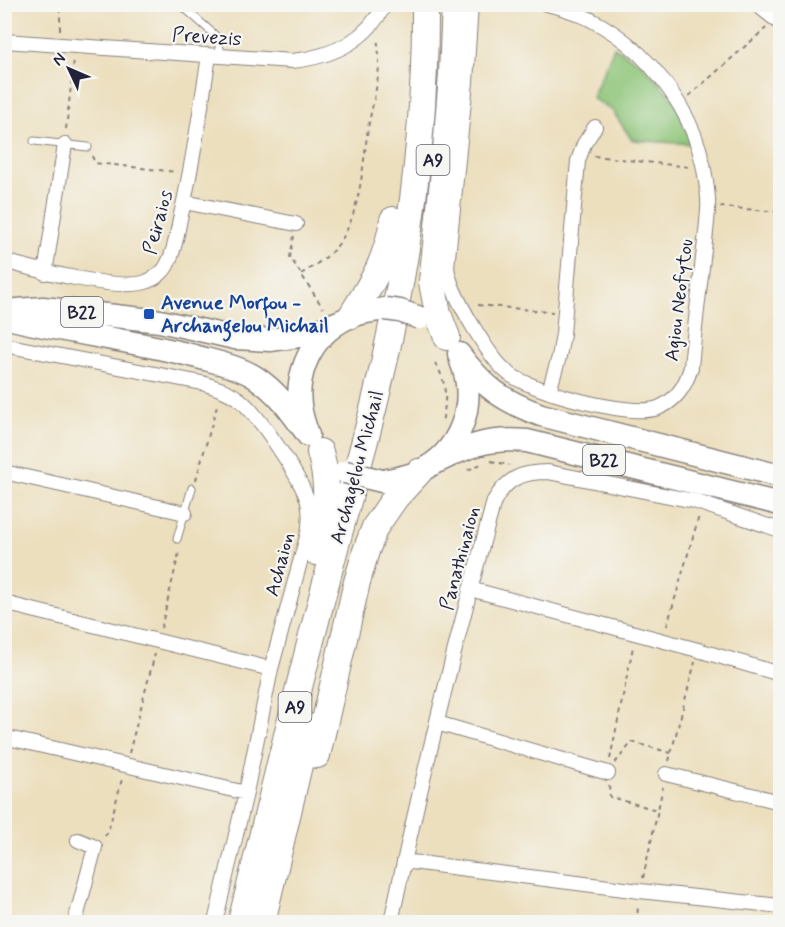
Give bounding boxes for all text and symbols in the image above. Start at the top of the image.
street label: Prevezis [171,22,243,53]
north arrow [39,39,99,99]
text: N [48,48,71,71]
road number: A9 [416,145,450,175]
street label: Peiraios [137,187,180,258]
street label: Agiou Neofytou [659,237,700,363]
place label: Avenue Morfou - Archangelou Michail [161,290,329,342]
road number: B22 [61,297,103,327]
marker: Avenue Morfou - Archangelou Michail [142,307,156,321]
street label: Archagelou Michail [324,388,391,547]
road number: B22 [583,445,625,475]
street label: Panathinaion [434,503,487,613]
street label: Achaion [259,529,302,599]
road number: A9 [278,692,312,722]

